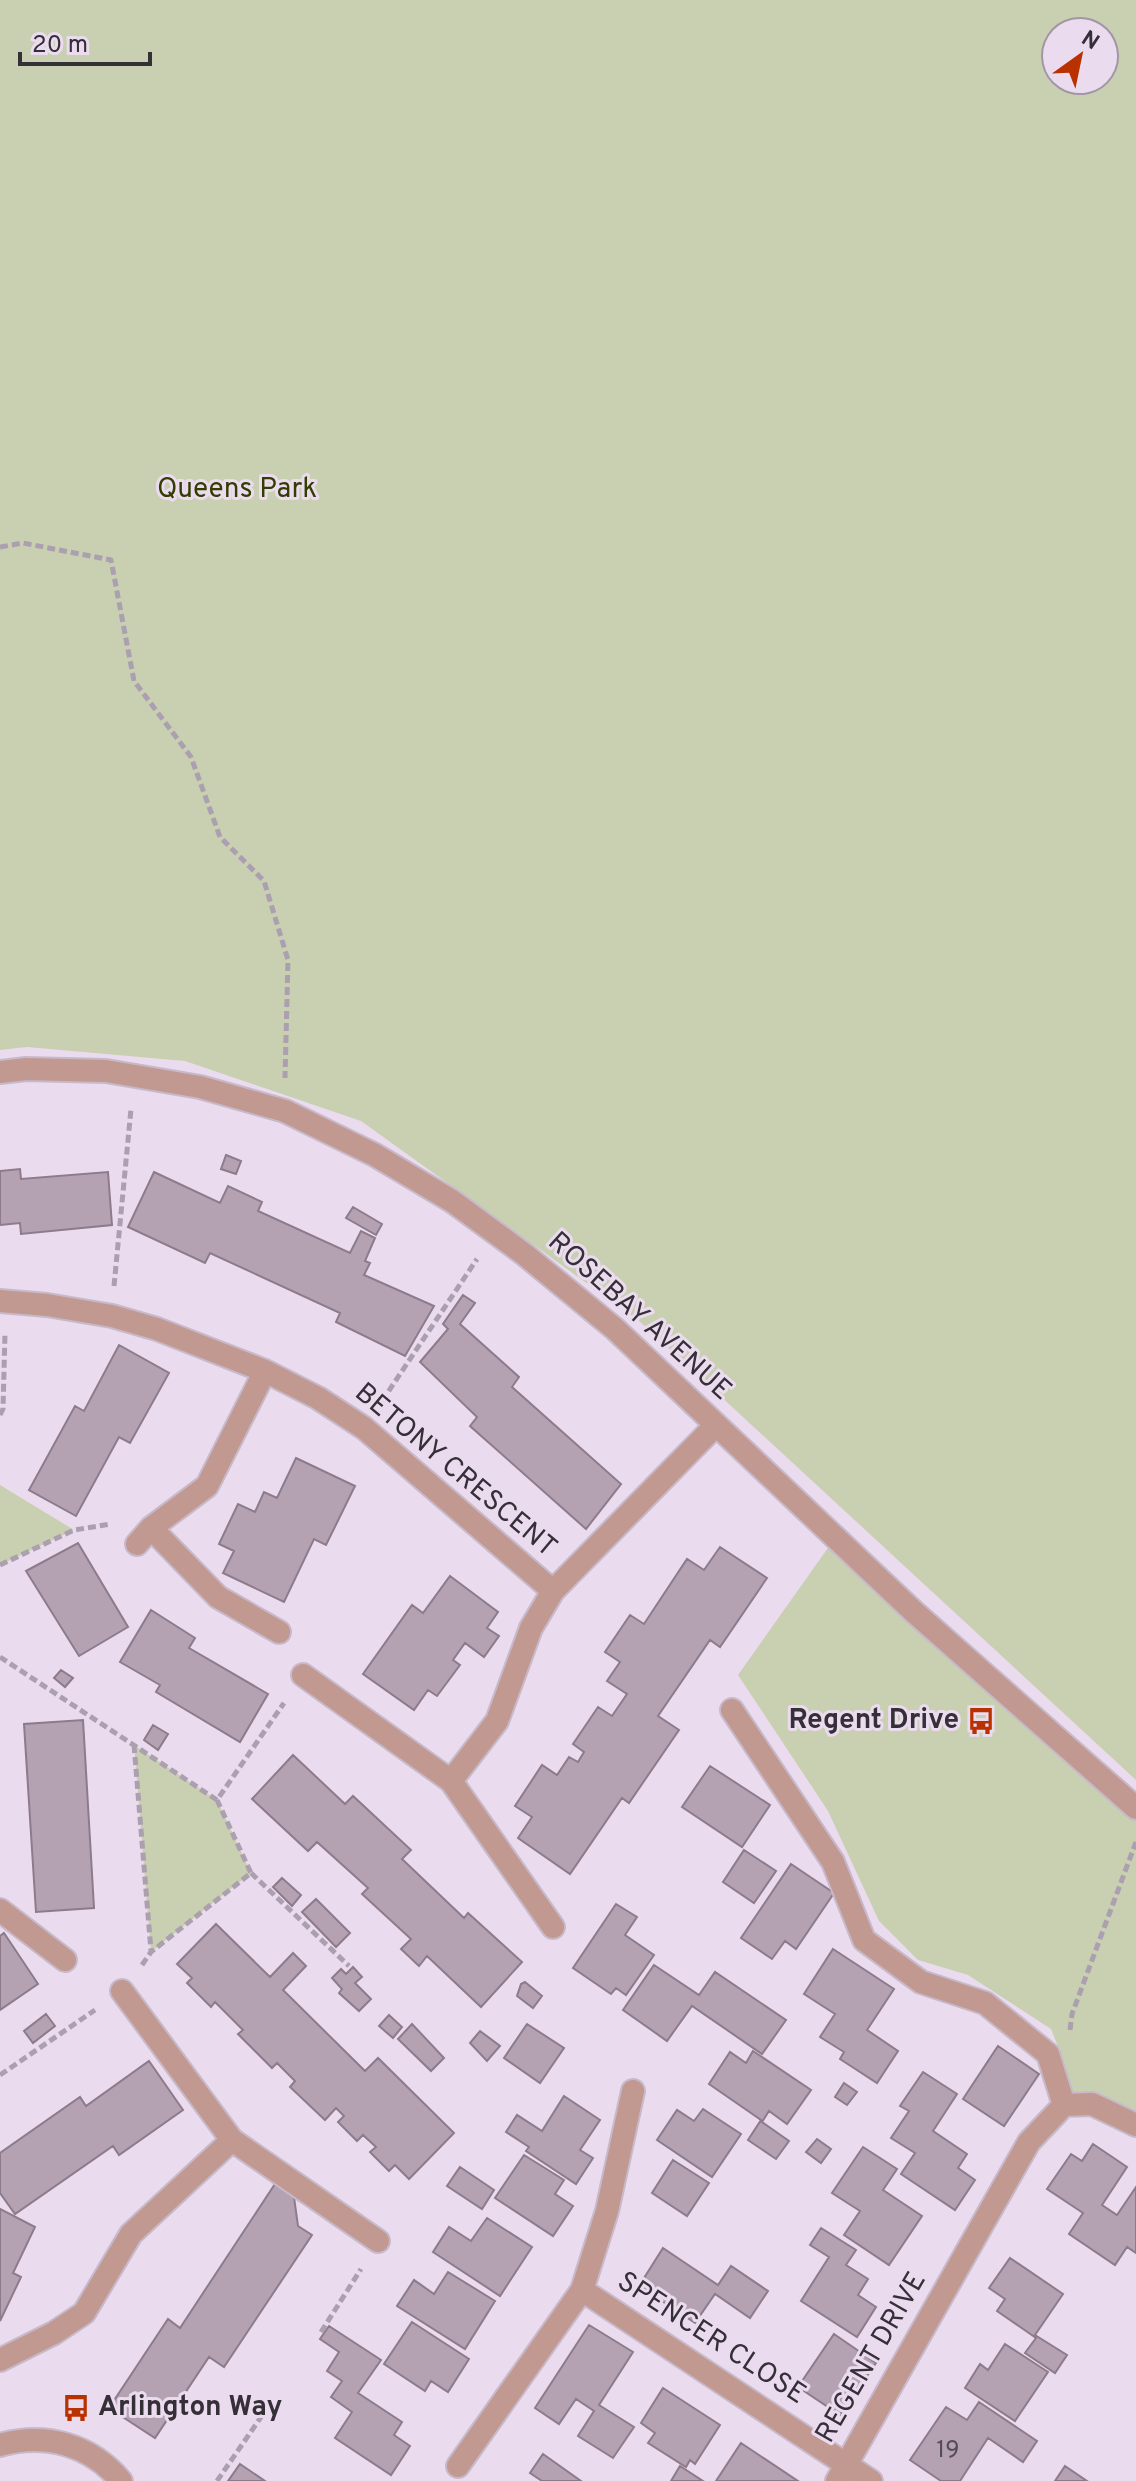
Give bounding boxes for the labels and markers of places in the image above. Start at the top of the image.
place label: Regent Drive [789,1703,959,1739]
bus stop icon: Regent Drive [966,1706,996,1736]
place label: Arlington Way [98,2390,283,2426]
bus stop icon: Arlington Way [61,2393,91,2423]

